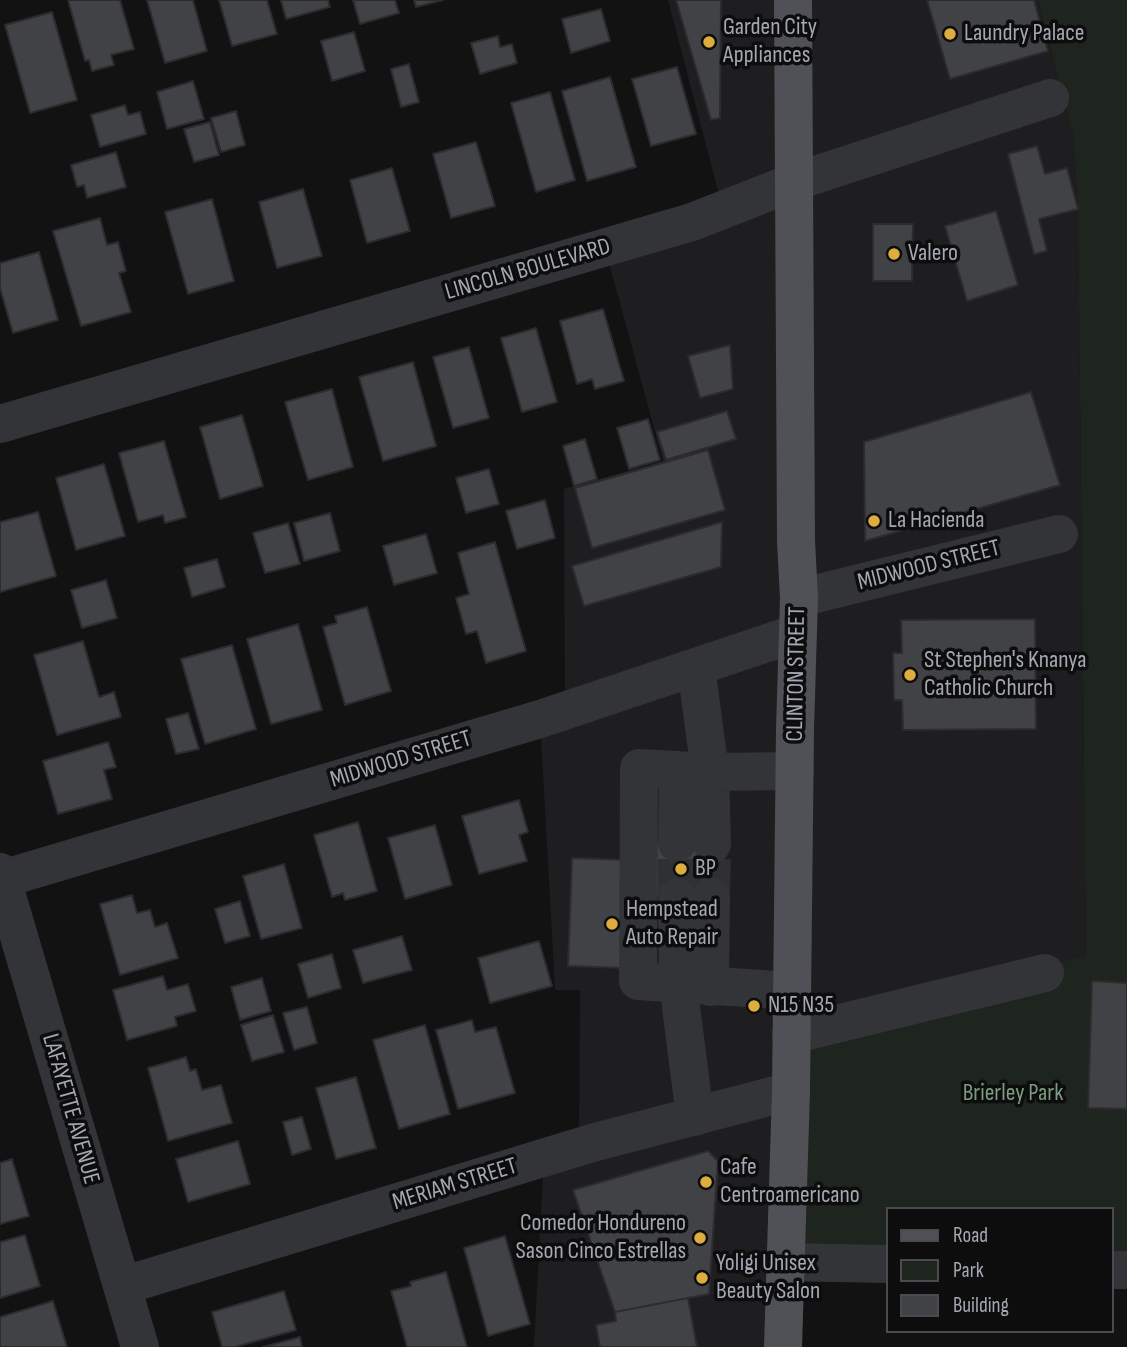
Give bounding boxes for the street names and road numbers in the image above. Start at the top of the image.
street label: LINCOLN BOULEVARD [442,233,614,307]
street label: MIDWOOD STREET [855,534,1003,598]
street label: CLINTON STREET [781,606,813,742]
street label: MIDWOOD STREET [327,725,475,795]
street label: LAFAYETTE AVENUE [35,1031,105,1187]
street label: MERIAM STREET [389,1152,521,1218]

